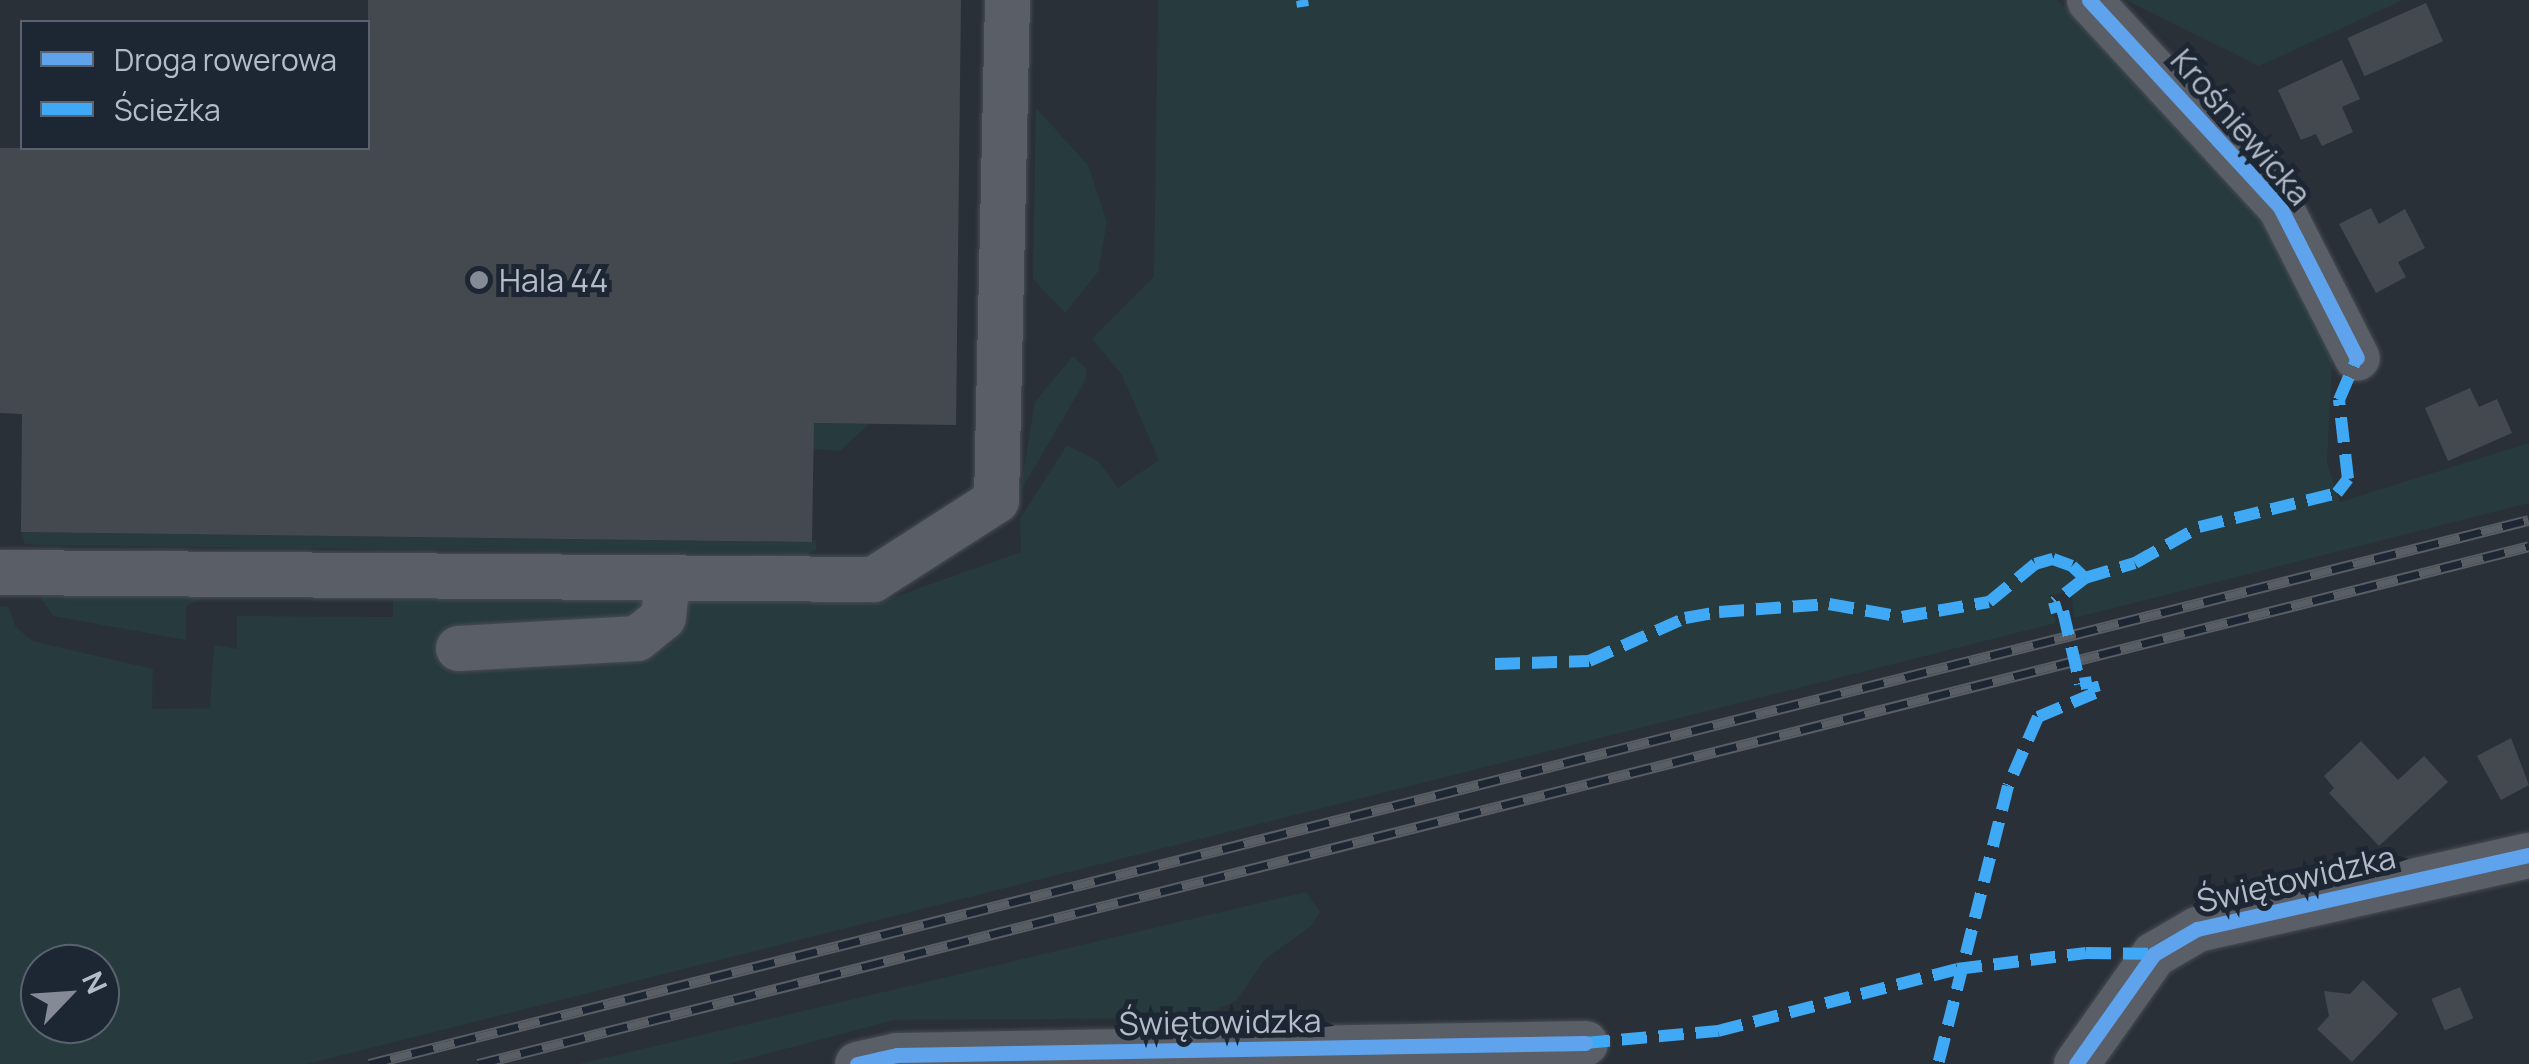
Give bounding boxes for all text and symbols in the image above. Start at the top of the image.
legend [20,20,370,150]
text: Droga rowerowa [114,39,337,80]
street label: Krośniewicka [2163,41,2319,213]
text: Ścieżka [114,89,221,130]
place label: Hala 44 [499,261,608,299]
marker: Hala 44 [468,269,490,291]
street label: Świętowidzka [2193,838,2399,920]
north arrow [20,944,120,1044]
text: N [74,965,117,999]
street label: Świętowidzka [1118,1001,1322,1043]

